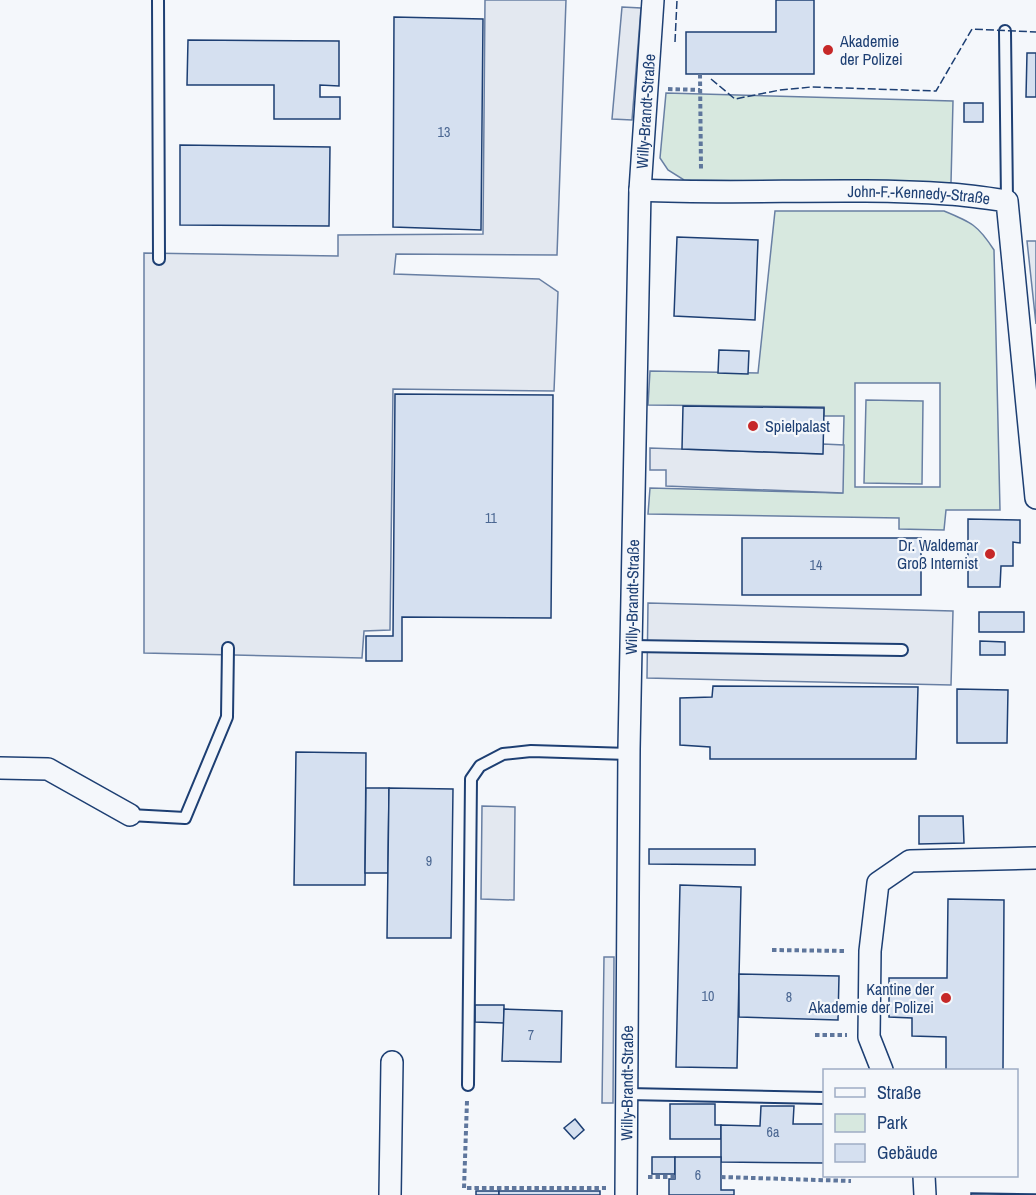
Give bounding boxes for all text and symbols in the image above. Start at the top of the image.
place label: Akademie der Polizei [839,30,903,70]
marker: Akademie der Polizei [821,43,835,57]
street label: Willy-Brandt-Straße [630,53,660,170]
house number: 13 [438,123,450,141]
street label: John-F.-Kennedy-Straße [847,180,992,209]
place label: Spielpalast [765,415,830,437]
marker: Spielpalast [746,419,760,433]
house number: 11 [485,509,498,527]
place label: Dr. Waldemar Groß Internist [897,534,979,574]
street label: Willy-Brandt-Straße [620,539,644,655]
marker: Dr. Waldemar Groß Internist [983,547,997,561]
house number: 14 [810,556,823,574]
house number: 9 [426,852,432,870]
place label: Kantine der Akademie der Polizei [808,978,935,1018]
house number: 10 [702,987,714,1005]
house number: 8 [786,988,792,1006]
marker: Kantine der Akademie der Polizei [939,991,953,1005]
street label: Willy-Brandt-Straße [615,1025,638,1141]
house number: 7 [528,1026,534,1044]
legend [823,1069,1018,1177]
text: Straße [877,1080,921,1105]
text: Park [877,1110,908,1135]
house number: 6a [767,1123,780,1141]
text: Gebäude [877,1140,938,1165]
house number: 6 [695,1166,701,1184]

